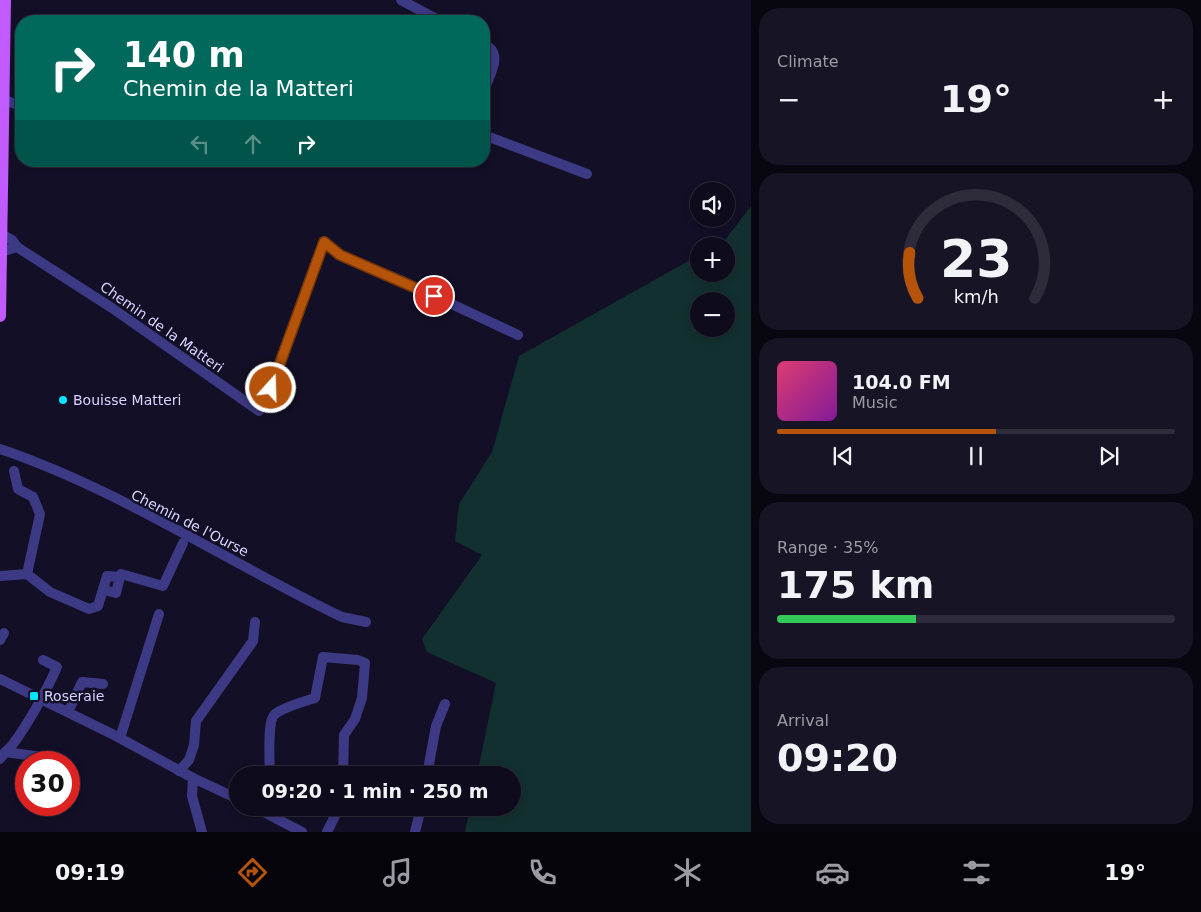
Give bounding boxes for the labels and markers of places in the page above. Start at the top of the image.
pin [413,275,455,317]
place label: Bouisse Matteri [73,392,181,408]
marker: Bouisse Matteri [57,394,69,406]
place label: Roseraie [44,688,104,704]
marker: Roseraie [28,690,40,702]

